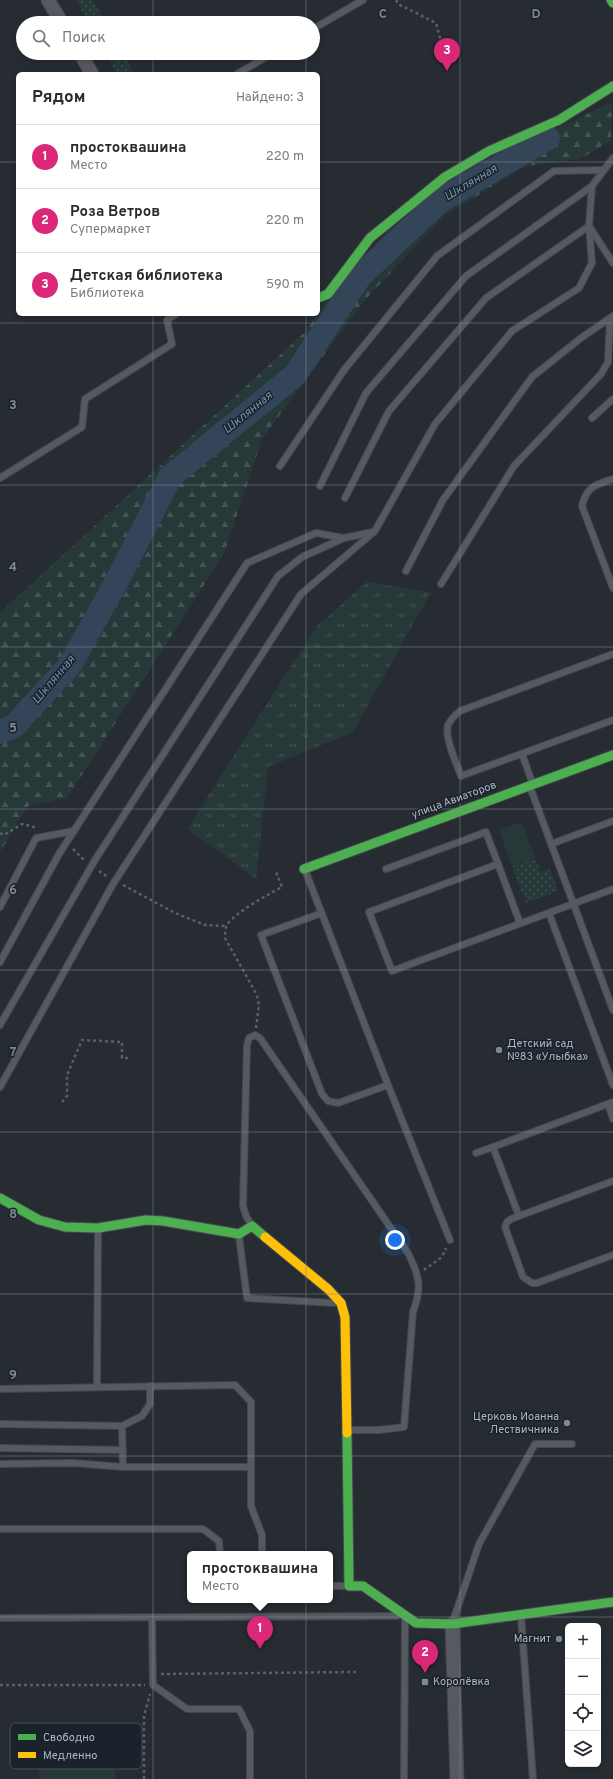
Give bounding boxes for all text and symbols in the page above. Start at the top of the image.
text: C [379,7,387,23]
text: D [531,7,541,23]
search box [16,16,320,60]
icon: search [30,27,52,49]
text: Поиск [62,29,106,48]
pin: 3 [434,38,460,71]
text: Рядом [32,87,85,109]
text: Найдено: 3 [236,90,304,106]
text: простоквашина [70,139,186,158]
text: 1 [42,149,48,165]
text: 220 m [266,149,304,165]
text: Место [70,158,107,174]
water label: Шклянная [442,160,501,205]
text: Роза Ветров [70,203,160,222]
text: 2 [41,213,49,229]
text: 220 m [266,213,304,229]
text: Супермаркет [70,222,151,238]
text: Детская библиотека [70,267,223,286]
text: 3 [41,277,49,293]
text: 590 m [266,277,304,293]
text: Библиотека [70,286,144,302]
water label: Шклянная [220,388,277,438]
text: 3 [9,398,17,414]
text: 4 [9,560,17,576]
water label: Шклянная [29,652,80,708]
text: 5 [9,721,17,737]
street label: улица Авиаторов [409,778,499,822]
text: 6 [9,883,17,899]
place label: Детский сад №83 «Улыбка» [507,1037,588,1064]
text: 7 [10,1045,17,1061]
marker: Детский сад №83 «Улыбка» [494,1045,504,1055]
text: 8 [9,1207,17,1223]
your location [385,1230,405,1250]
text: 9 [9,1368,17,1384]
place label: Церковь Иоанна Лествичника [473,1410,559,1437]
marker: Церковь Иоанна Лествичника [562,1418,572,1428]
popup [187,1551,333,1603]
text: простоквашина [202,1560,318,1579]
text: Место [202,1579,239,1595]
pin: 1 [247,1616,273,1649]
map controls [565,1623,601,1767]
button: + [565,1623,601,1659]
place label: Магнит [514,1632,551,1646]
marker: Магнит [554,1634,564,1644]
pin: 2 [412,1640,438,1673]
button: − [565,1659,601,1695]
place label: Королёвка [433,1675,490,1689]
marker: Королёвка [420,1677,430,1687]
button: locate [565,1695,601,1731]
legend [10,1723,142,1769]
text: Свободно [43,1731,95,1745]
button: layers [565,1731,601,1767]
text: Медленно [43,1749,97,1763]

